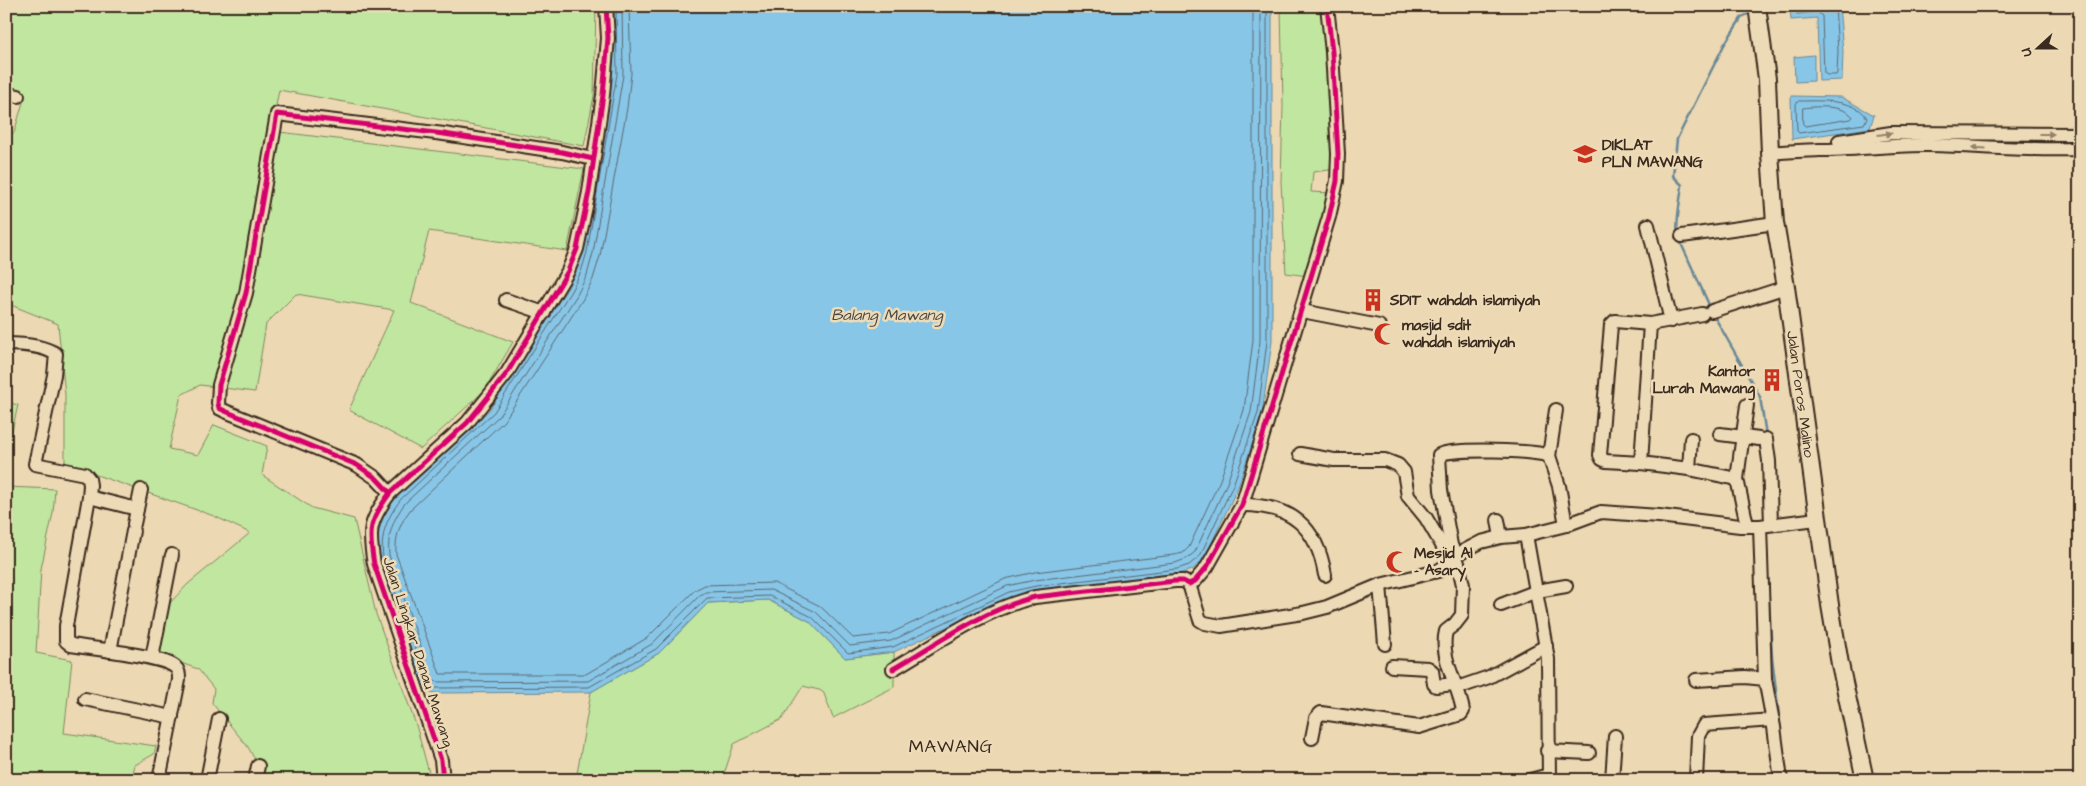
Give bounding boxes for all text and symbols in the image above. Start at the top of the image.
north arrow [2014,22,2064,72]
text: U [2016,45,2038,60]
one-way arrow [1877,130,1893,138]
one-way arrow [2039,130,2055,138]
place label: DIKLAT PLN MAWANG [1602,135,1703,173]
school or university icon: DIKLAT PLN MAWANG [1572,141,1598,167]
one-way arrow [1970,143,1986,151]
building icon: SDIT wahdah islamiyah [1360,287,1386,313]
place label: SDIT wahdah islamiyah [1389,290,1541,312]
water label: Balang Mawang [831,304,945,327]
place label: masjid sdit wahdah islamiyah [1402,315,1516,354]
mosque icon: masjid sdit wahdah islamiyah [1372,321,1398,347]
street label: Jalan Poros Malino [1782,329,1820,460]
place label: Kantor Lurah Mawang [1653,361,1756,401]
building icon: Kantor Lurah Mawang [1759,367,1785,393]
place label: Mesjid Al - Asary [1414,543,1473,582]
mosque icon: Mesjid Al - Asary [1384,549,1410,575]
street label: Jalan Lingkar Danau Mawang [376,554,459,751]
district label: MAWANG [909,734,993,759]

